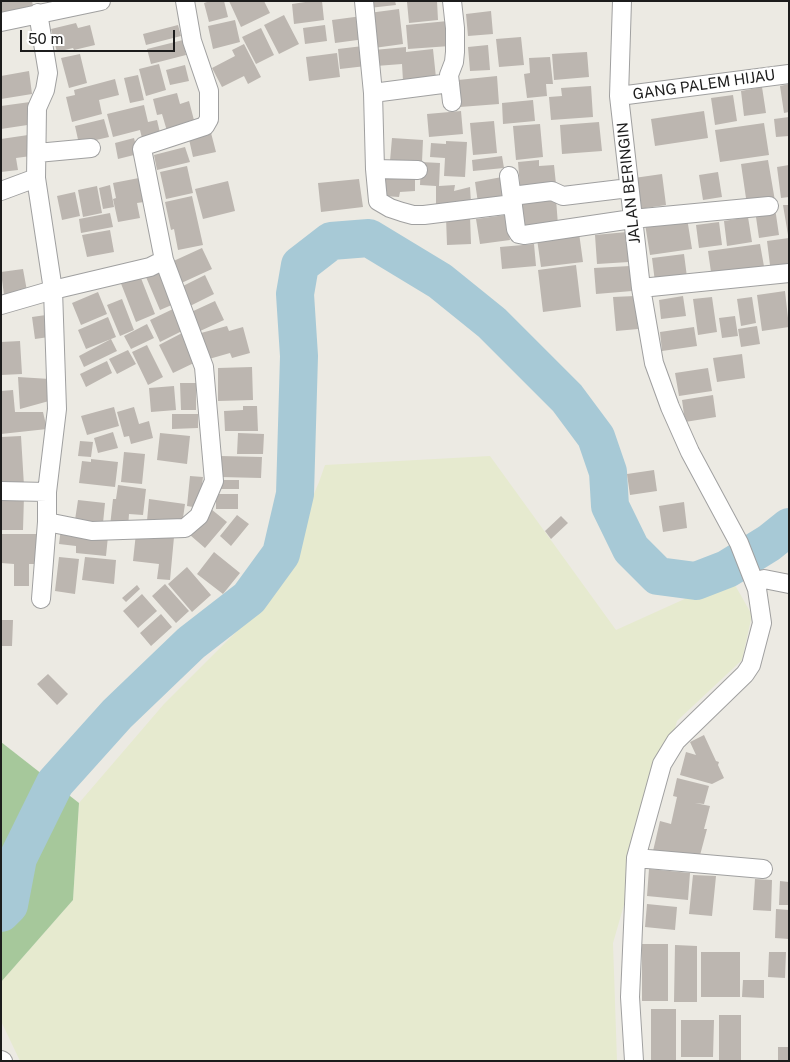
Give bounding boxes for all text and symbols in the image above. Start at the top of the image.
scale bar [22,20,178,52]
text: 50 m [28,30,63,47]
street label: GANG PALEM HIJAU [632,66,776,104]
street label: JALAN BERINGIN [614,121,644,245]

